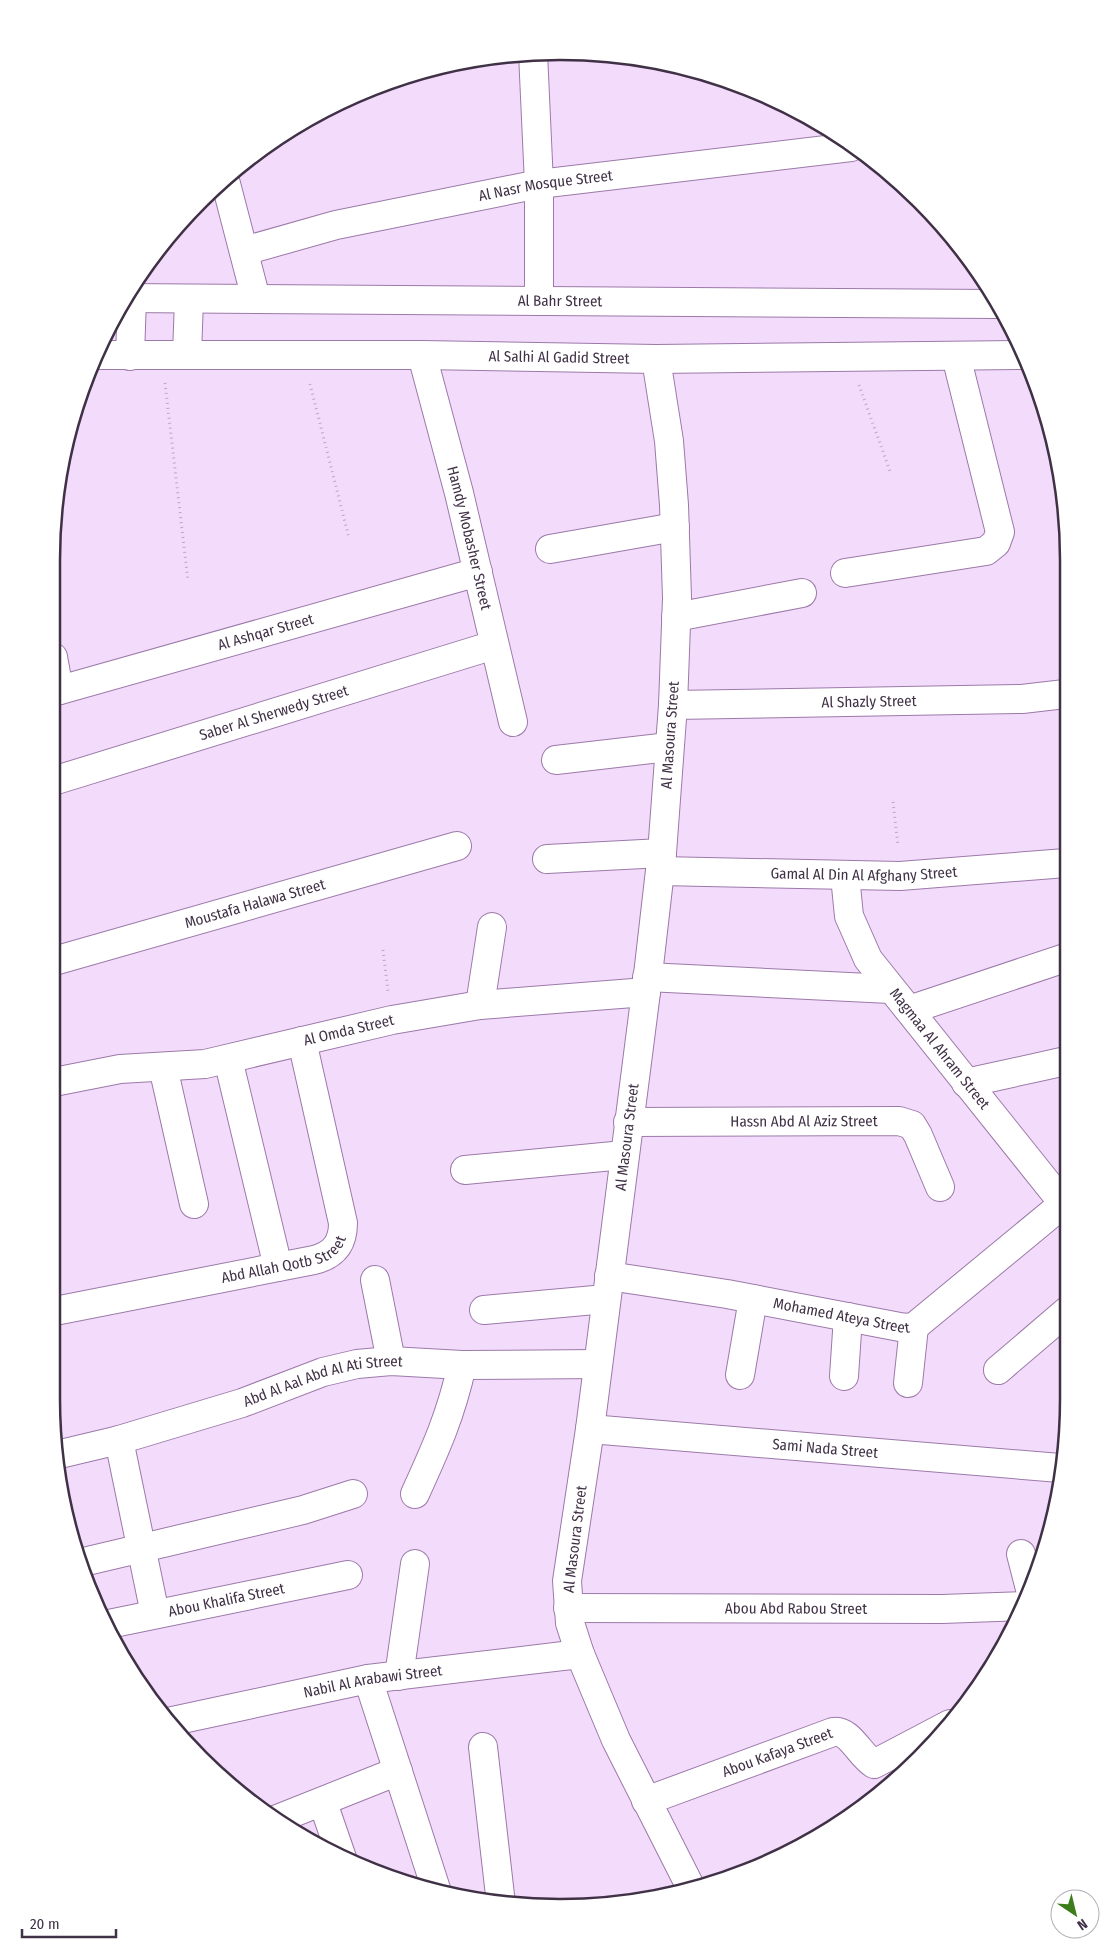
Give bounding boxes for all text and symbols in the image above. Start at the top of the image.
street label: Al Nasr Mosque Street [477,166,614,205]
street label: Al Bahr Street [518,292,602,310]
street label: Al Salhi Al Gadid Street [488,347,630,368]
street label: Hamdy Mobasher Street [443,464,495,612]
street label: Al Ashqar Street [216,610,316,654]
street label: Al Masoura Street [657,680,683,789]
street label: Saber Al Sherwedy Street [197,681,350,744]
street label: Al Shazly Street [821,692,917,711]
street label: Gamal Al Din Al Afghany Street [770,863,958,885]
street label: Moustafa Halawa Street [183,875,327,932]
street label: Magmaa Al Ahram Street [886,984,994,1113]
street label: Al Omda Street [302,1011,396,1050]
street label: Al Masoura Street [611,1082,643,1192]
street label: Hassn Abd Al Aziz Street [730,1112,878,1131]
street label: Abd Allah Qotb Street [220,1233,350,1287]
street label: Mohamed Ateya Street [772,1294,911,1337]
street label: Abd Al Aal Abd Al Ati Street [241,1352,403,1411]
street label: Sami Nada Street [772,1435,879,1462]
street label: Al Masoura Street [559,1484,591,1594]
street label: Abou Khalifa Street [167,1579,286,1621]
street label: Abou Abd Rabou Street [725,1599,867,1618]
street label: Nabil Al Arabawi Street [302,1661,443,1702]
street label: Abou Kafaya Street [720,1724,835,1781]
north arrow [1050,1889,1100,1939]
scale bar [22,1906,116,1938]
text: 20 m [30,1915,60,1933]
text: N [1074,1915,1090,1934]

